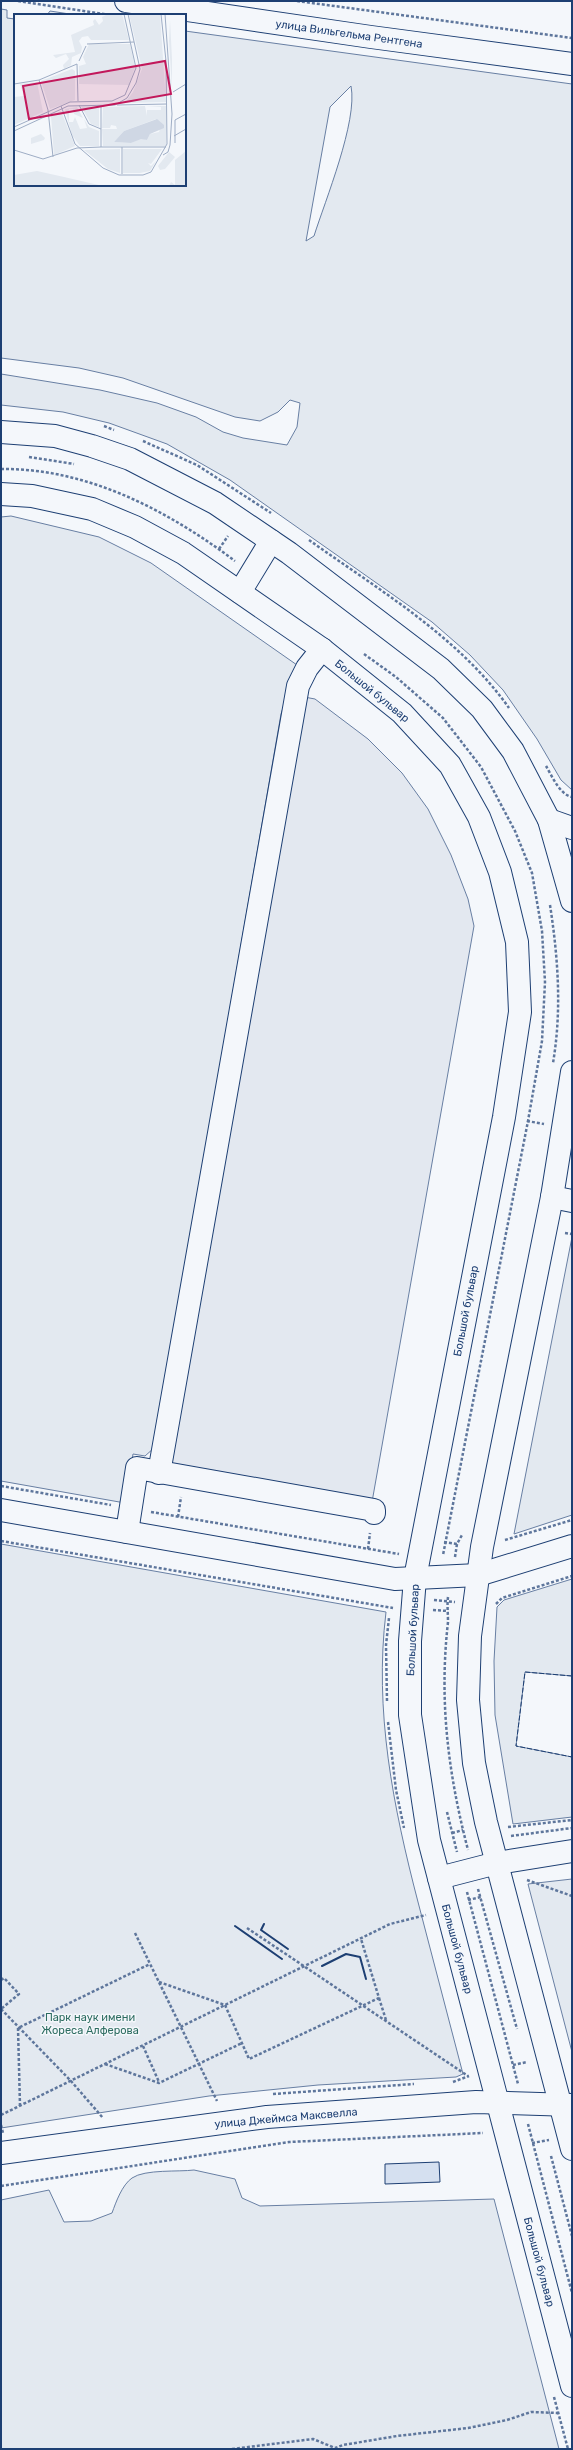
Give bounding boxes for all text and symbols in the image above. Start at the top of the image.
inset map [14,14,186,186]
street label: улица Вильгельма Рентгена [275,17,423,51]
street label: Большой бульвар [332,657,412,725]
street label: Большой бульвар [451,1264,481,1358]
street label: Большой бульвар [404,1584,422,1676]
street label: Большой бульвар [439,1903,475,1995]
park label: Парк наук имени Жореса Алферова [41,2011,139,2037]
street label: улица Джеймса Максвелла [214,2105,358,2131]
street label: Большой бульвар [521,2216,557,2308]

